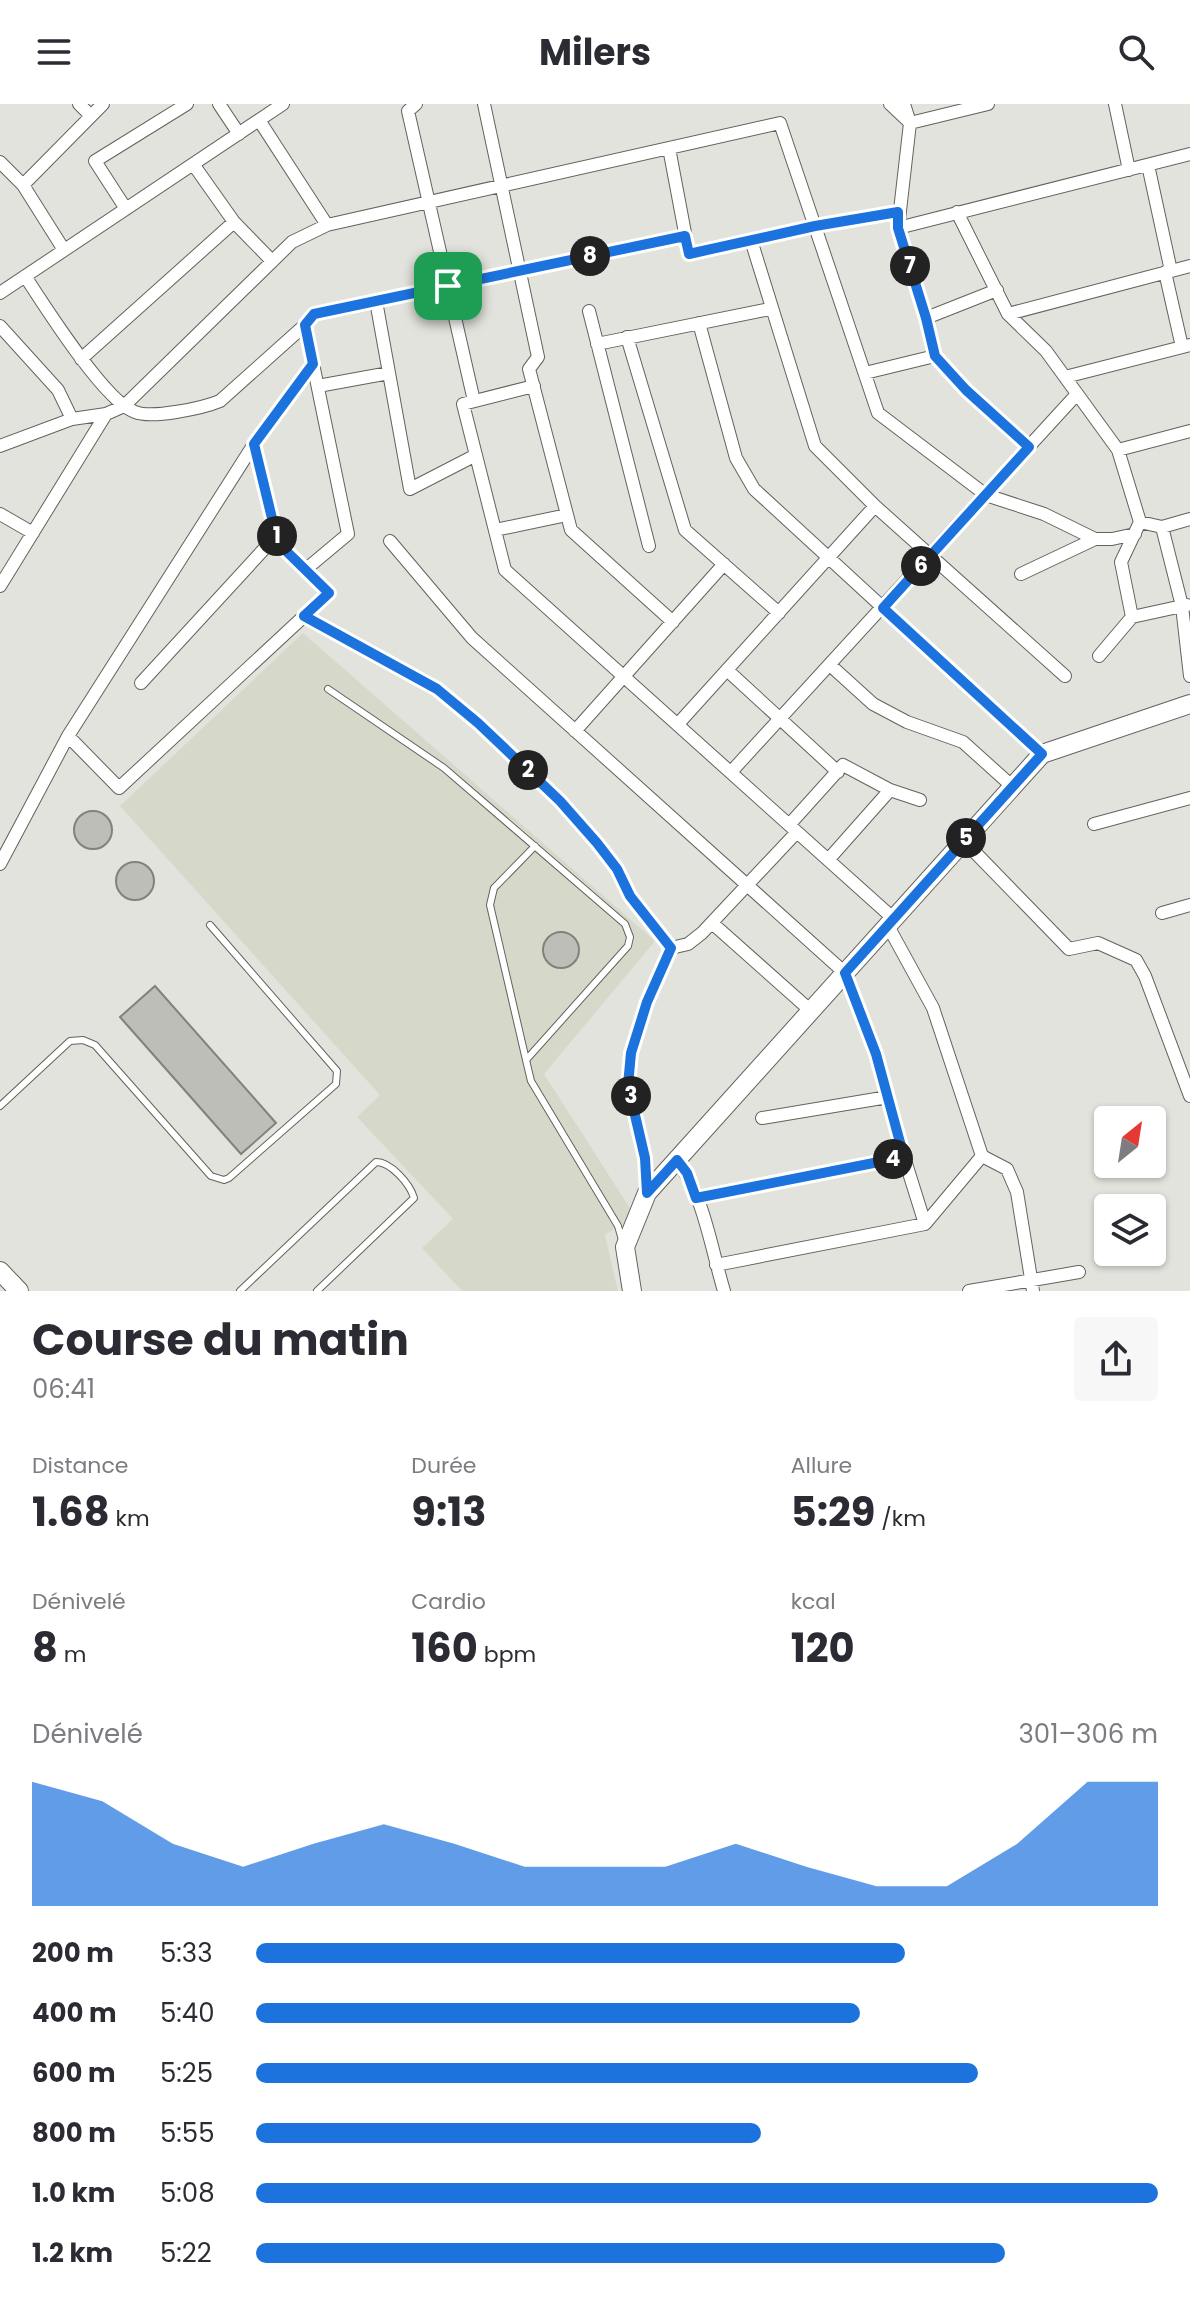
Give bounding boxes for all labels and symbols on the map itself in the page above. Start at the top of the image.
pin: 8 [570,236,610,276]
pin: 7 [890,246,930,286]
pin [414,252,482,320]
pin: 1 [257,516,297,556]
pin: 6 [901,546,941,586]
pin: 2 [508,750,548,790]
pin: 5 [946,818,986,858]
pin: 3 [611,1076,651,1116]
north arrow [1094,1106,1166,1178]
pin: 4 [873,1139,913,1179]

